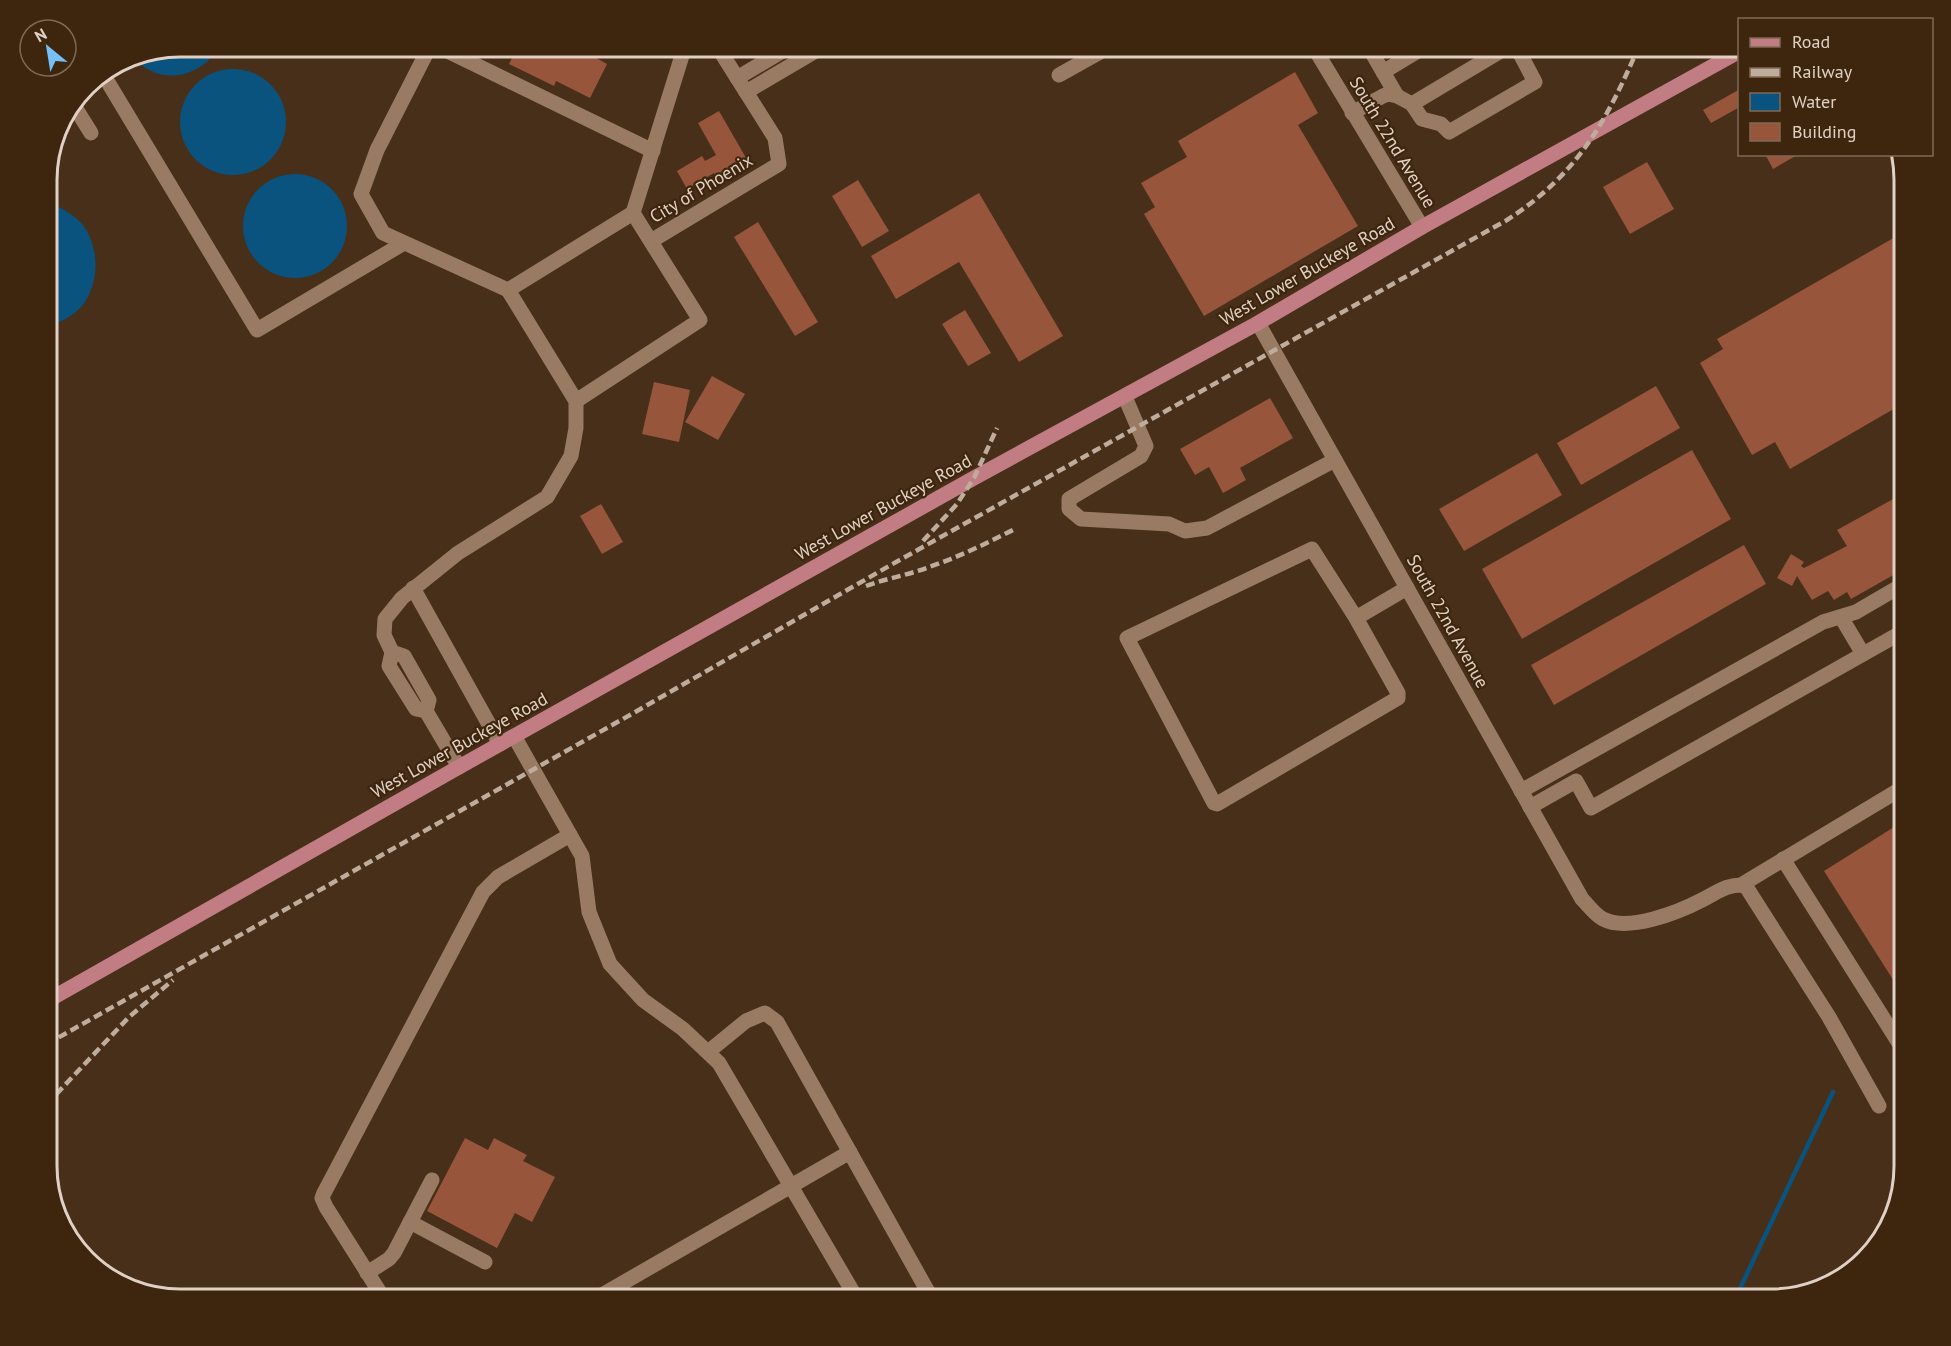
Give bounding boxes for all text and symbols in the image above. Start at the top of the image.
north arrow [18,18,78,78]
legend [1738,18,1933,156]
text: N [31,24,50,46]
text: Road [1792,30,1830,53]
text: Railway [1792,60,1853,83]
street label: South 22nd Avenue [1345,72,1441,212]
text: Water [1792,90,1836,113]
text: Building [1792,120,1856,143]
street label: City of Phoenix [645,148,757,228]
street label: West Lower Buckeye Road [1215,211,1399,331]
street label: West Lower Buckeye Road [791,449,975,565]
street label: South 22nd Avenue [1402,550,1494,692]
street label: West Lower Buckeye Road [367,687,551,803]

